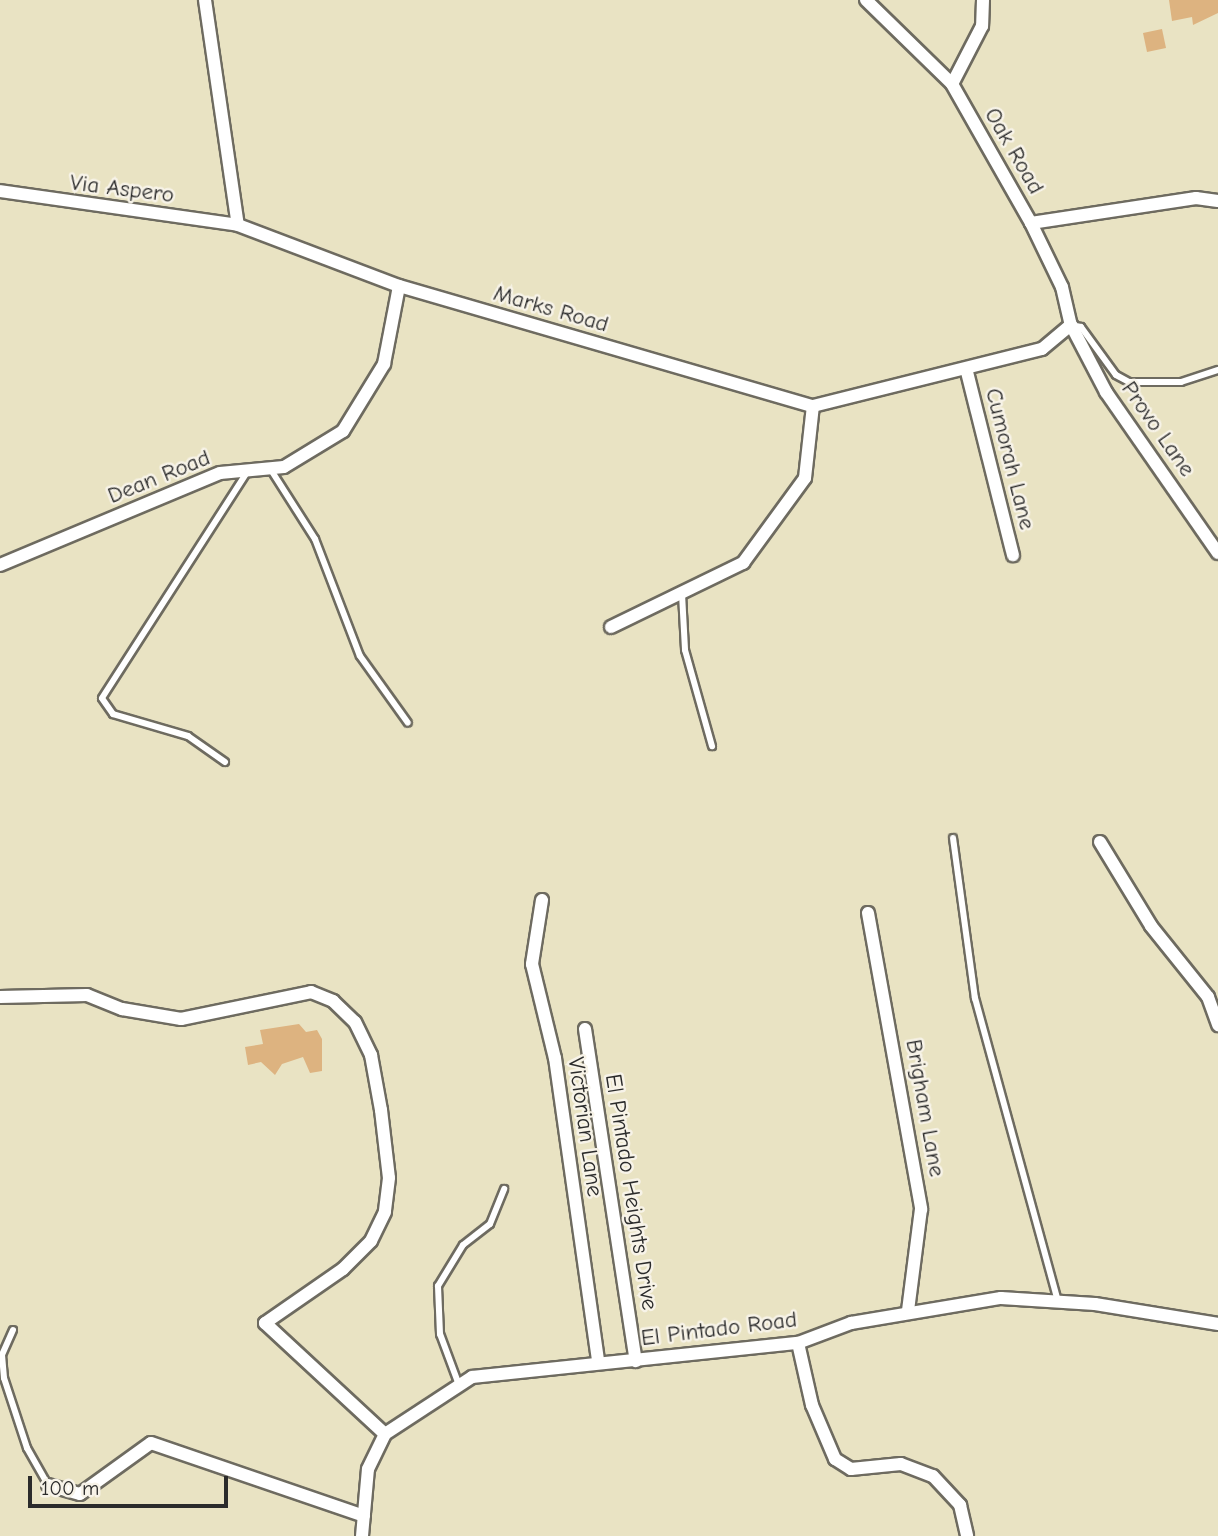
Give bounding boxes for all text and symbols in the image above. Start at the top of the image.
street label: Oak Road [978,103,1050,199]
street label: Via Aspero [68,169,176,209]
street label: Marks Road [490,279,612,339]
street label: Provo Lane [1115,376,1201,482]
street label: Cumorah Lane [979,385,1041,533]
street label: Dean Road [104,444,214,510]
street label: Brigham Lane [899,1037,951,1179]
street label: Victorian Lane [562,1055,608,1199]
street label: El Pintado Heights Drive [599,1072,663,1312]
street label: El Pintado Road [639,1306,799,1352]
scale bar [32,1462,231,1506]
text: 100 m [41,1476,99,1500]

